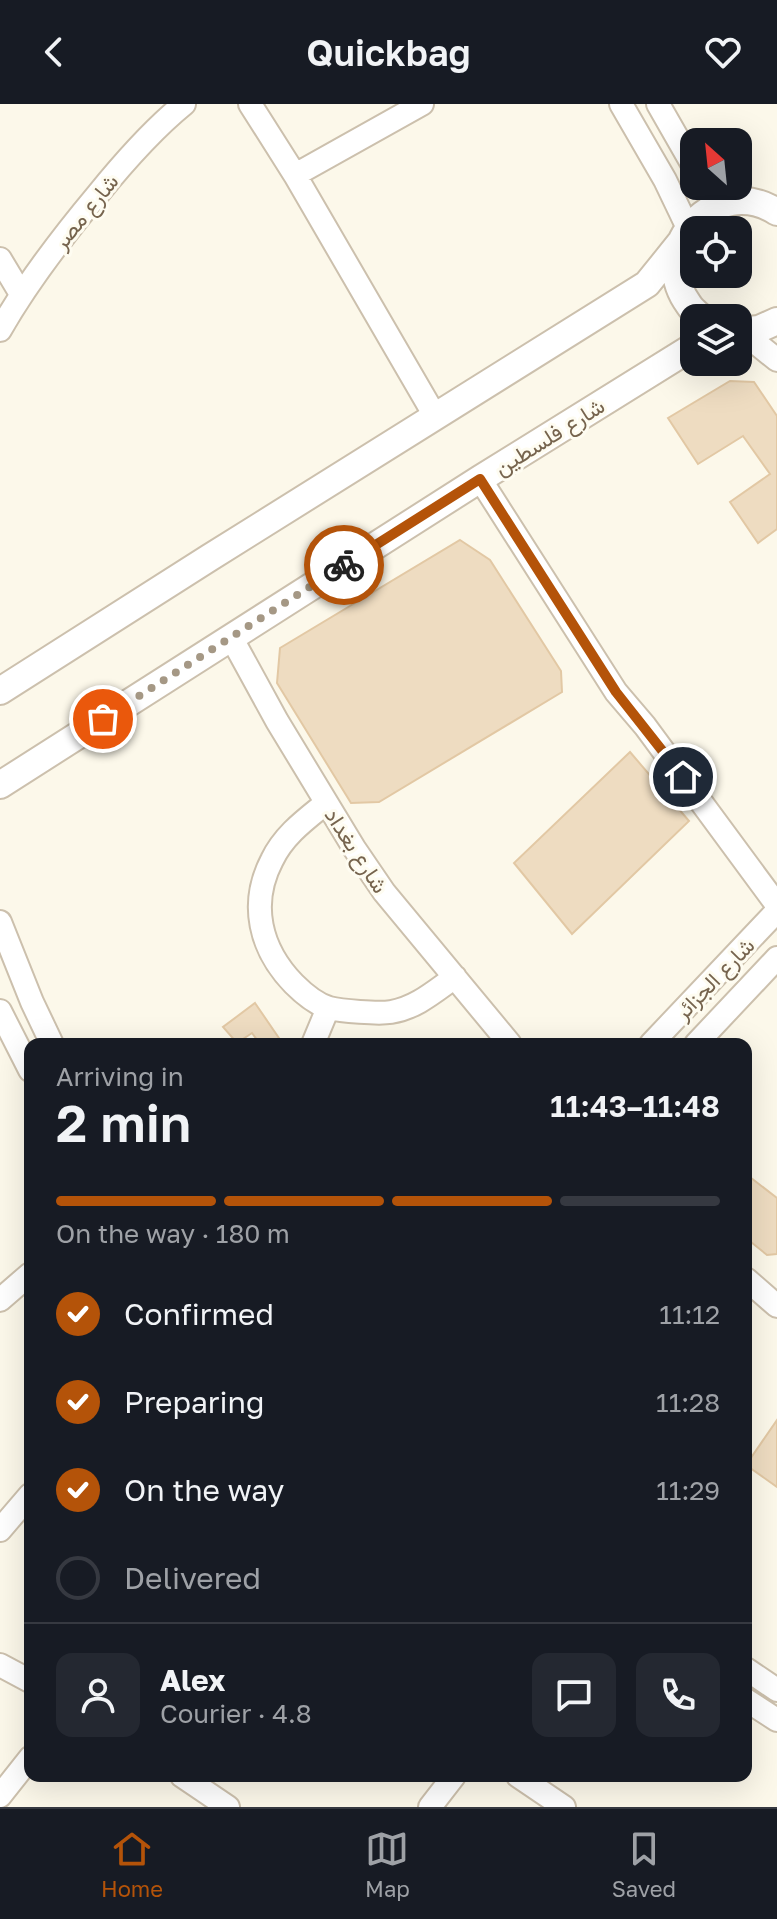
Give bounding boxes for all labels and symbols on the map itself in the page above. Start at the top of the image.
north arrow [680,128,752,200]
street label: شارع مصر [46,168,125,256]
street label: شارع فلسطين [489,391,610,482]
courier [304,525,384,605]
pin [69,685,137,753]
pin [649,743,717,811]
street label: شارع بغداد [318,802,395,899]
street label: شارع الجزائر [668,931,761,1027]

